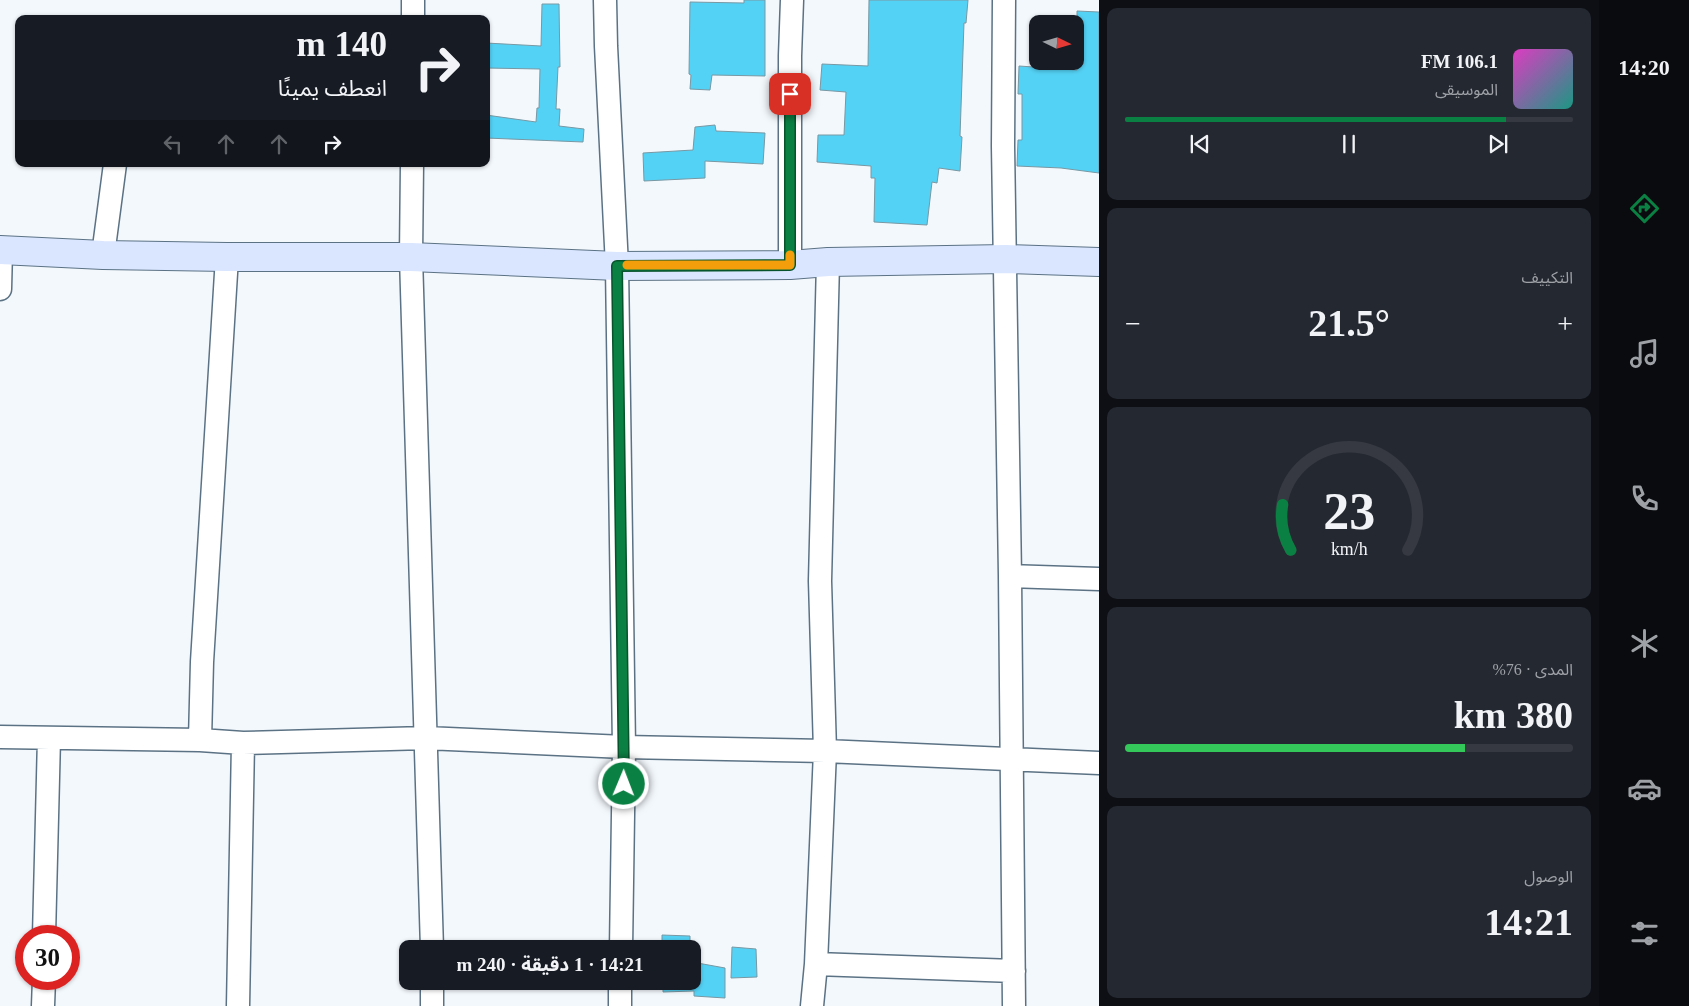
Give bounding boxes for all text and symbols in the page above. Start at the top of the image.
north arrow [1029,15,1084,70]
map controls [1029,15,1084,70]
text: 140 m [297,25,387,64]
icon: right [405,35,470,100]
text: 106.1 FM [1421,51,1498,72]
text: 14:20 [1618,55,1670,80]
pin [769,73,811,115]
text: انعطف يمينًا [278,76,387,101]
icon: arrive [776,80,804,108]
text: الموسيقى [1435,81,1498,98]
icon: left [159,130,187,158]
icon: ahead [212,130,240,158]
icon: ahead [265,130,293,158]
icon: right [318,130,346,158]
icon: previous [1186,130,1214,158]
icon: pause [1335,130,1363,158]
icon: next [1484,130,1512,158]
icon: directions [1627,191,1662,226]
text: التكييف [1521,269,1573,286]
text: 21.5° [1308,302,1390,344]
text: − [1125,308,1141,339]
text: + [1557,308,1573,339]
icon: music [1627,336,1662,371]
icon: phone [1627,481,1662,516]
text: 23 [1323,483,1375,540]
text: km/h [1331,539,1367,559]
icon: climate [1627,626,1662,661]
text: المدى · 76% [1492,661,1573,678]
text: 380 km [1454,694,1573,736]
position arrow [597,757,649,809]
icon: car [1627,771,1662,806]
text: الوصول [1524,868,1573,885]
text: 14:21 [1484,901,1573,943]
icon: filters [1627,916,1662,951]
speed limit sign: 30 [15,925,80,990]
text: 14:21 · 1 دقيقة · 240 m [456,954,644,975]

